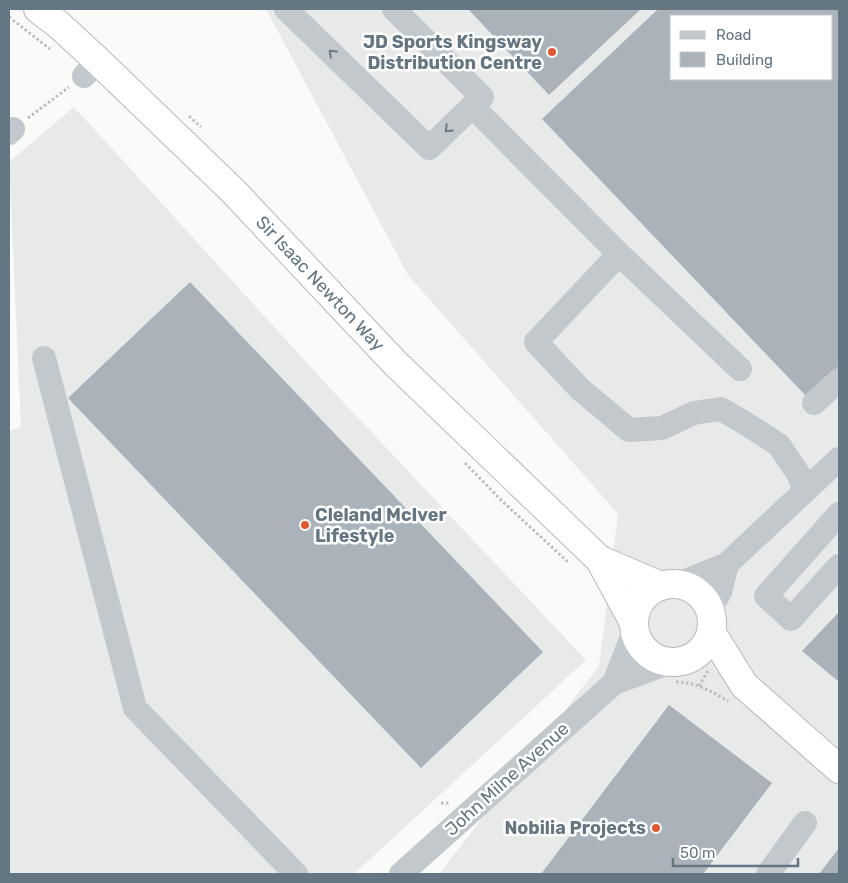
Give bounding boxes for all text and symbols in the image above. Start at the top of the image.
legend [670,15,833,80]
text: Road [716,26,752,44]
place label: JD Sports Kingsway Distribution Centre [363,31,542,74]
marker: JD Sports Kingsway Distribution Centre [546,46,558,58]
one-way arrow [329,50,338,59]
text: Building [716,51,773,69]
one-way arrow [445,123,454,132]
street label: Sir Isaac Newton Way [251,211,389,356]
place label: Cleland McIver Lifestyle [315,504,447,547]
marker: Cleland McIver Lifestyle [299,519,311,531]
street label: John Milne Avenue [441,718,573,840]
place label: Nobilia Projects [504,817,646,839]
marker: Nobilia Projects [650,822,662,834]
scale bar [673,836,798,868]
text: 50 m [680,844,715,862]

